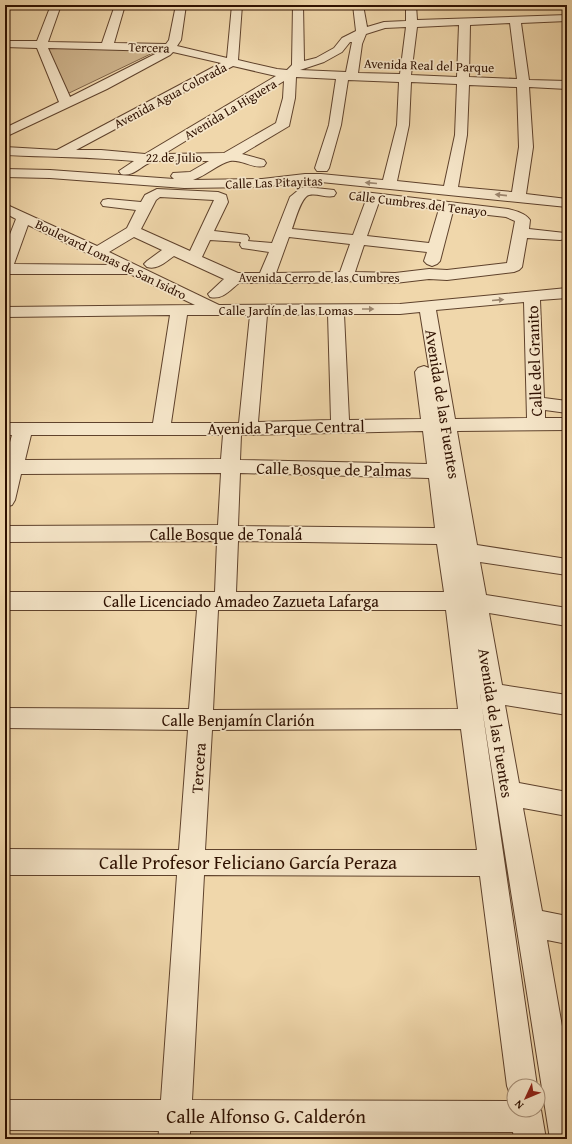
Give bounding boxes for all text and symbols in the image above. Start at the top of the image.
street label: Tercera [128,37,171,58]
street label: Avenida Real del Parque [363,54,495,77]
street label: Avenida Agua Colorada [110,57,231,133]
street label: Avenida La Higuera [180,74,281,145]
street label: 22 de Julio [146,148,203,167]
street label: Calle Las Pitayitas [225,171,323,194]
one-way arrow [365,180,377,186]
street label: Calle Cumbres del Tenayo [348,186,488,221]
one-way arrow [495,192,507,198]
street label: Boulevard Lomas de San Isidro [32,215,190,305]
street label: Avenida Cerro de las Cumbres [238,268,400,287]
one-way arrow [492,297,504,303]
street label: Calle Jardín de las Lomas [219,301,353,320]
street label: Calle del Granito [520,305,548,417]
one-way arrow [362,306,375,312]
street label: Avenida de las Fuentes [419,328,467,480]
street label: Avenida Parque Central [207,414,365,440]
street label: Calle Bosque de Palmas [256,456,412,482]
street label: Calle Bosque de Tonalá [150,522,303,546]
street label: Calle Licenciado Amadeo Zazueta Lafarga [103,589,379,613]
street label: Avenida de las Fuentes [472,647,520,799]
street label: Calle Benjamín Clarión [162,708,314,732]
street label: Tercera [184,741,212,794]
street label: Calle Profesor Feliciano García Peraza [99,848,397,876]
north arrow [506,1078,546,1118]
text: N [510,1096,527,1113]
street label: Calle Alfonso G. Calderón [166,1102,366,1130]

